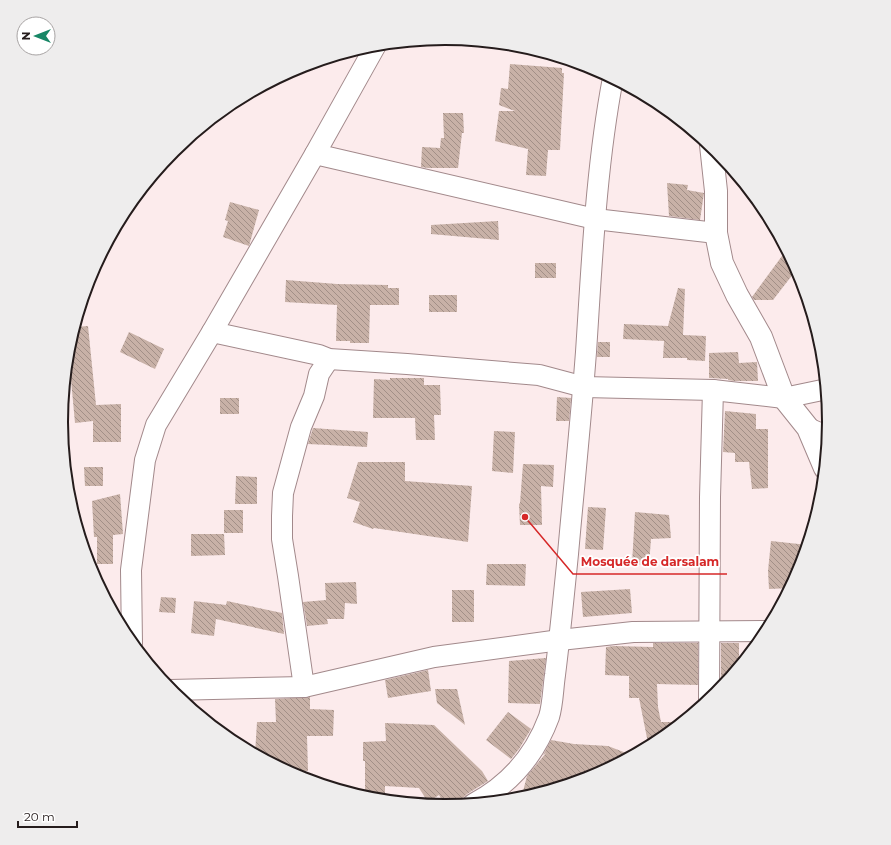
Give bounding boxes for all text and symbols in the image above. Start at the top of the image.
north arrow [16,16,56,56]
text: N [19,32,33,40]
callout: Mosquée de darsalam [573,550,727,574]
text: Mosquée de darsalam [581,554,719,569]
scale bar [18,803,77,829]
text: 20 m [24,809,55,824]

